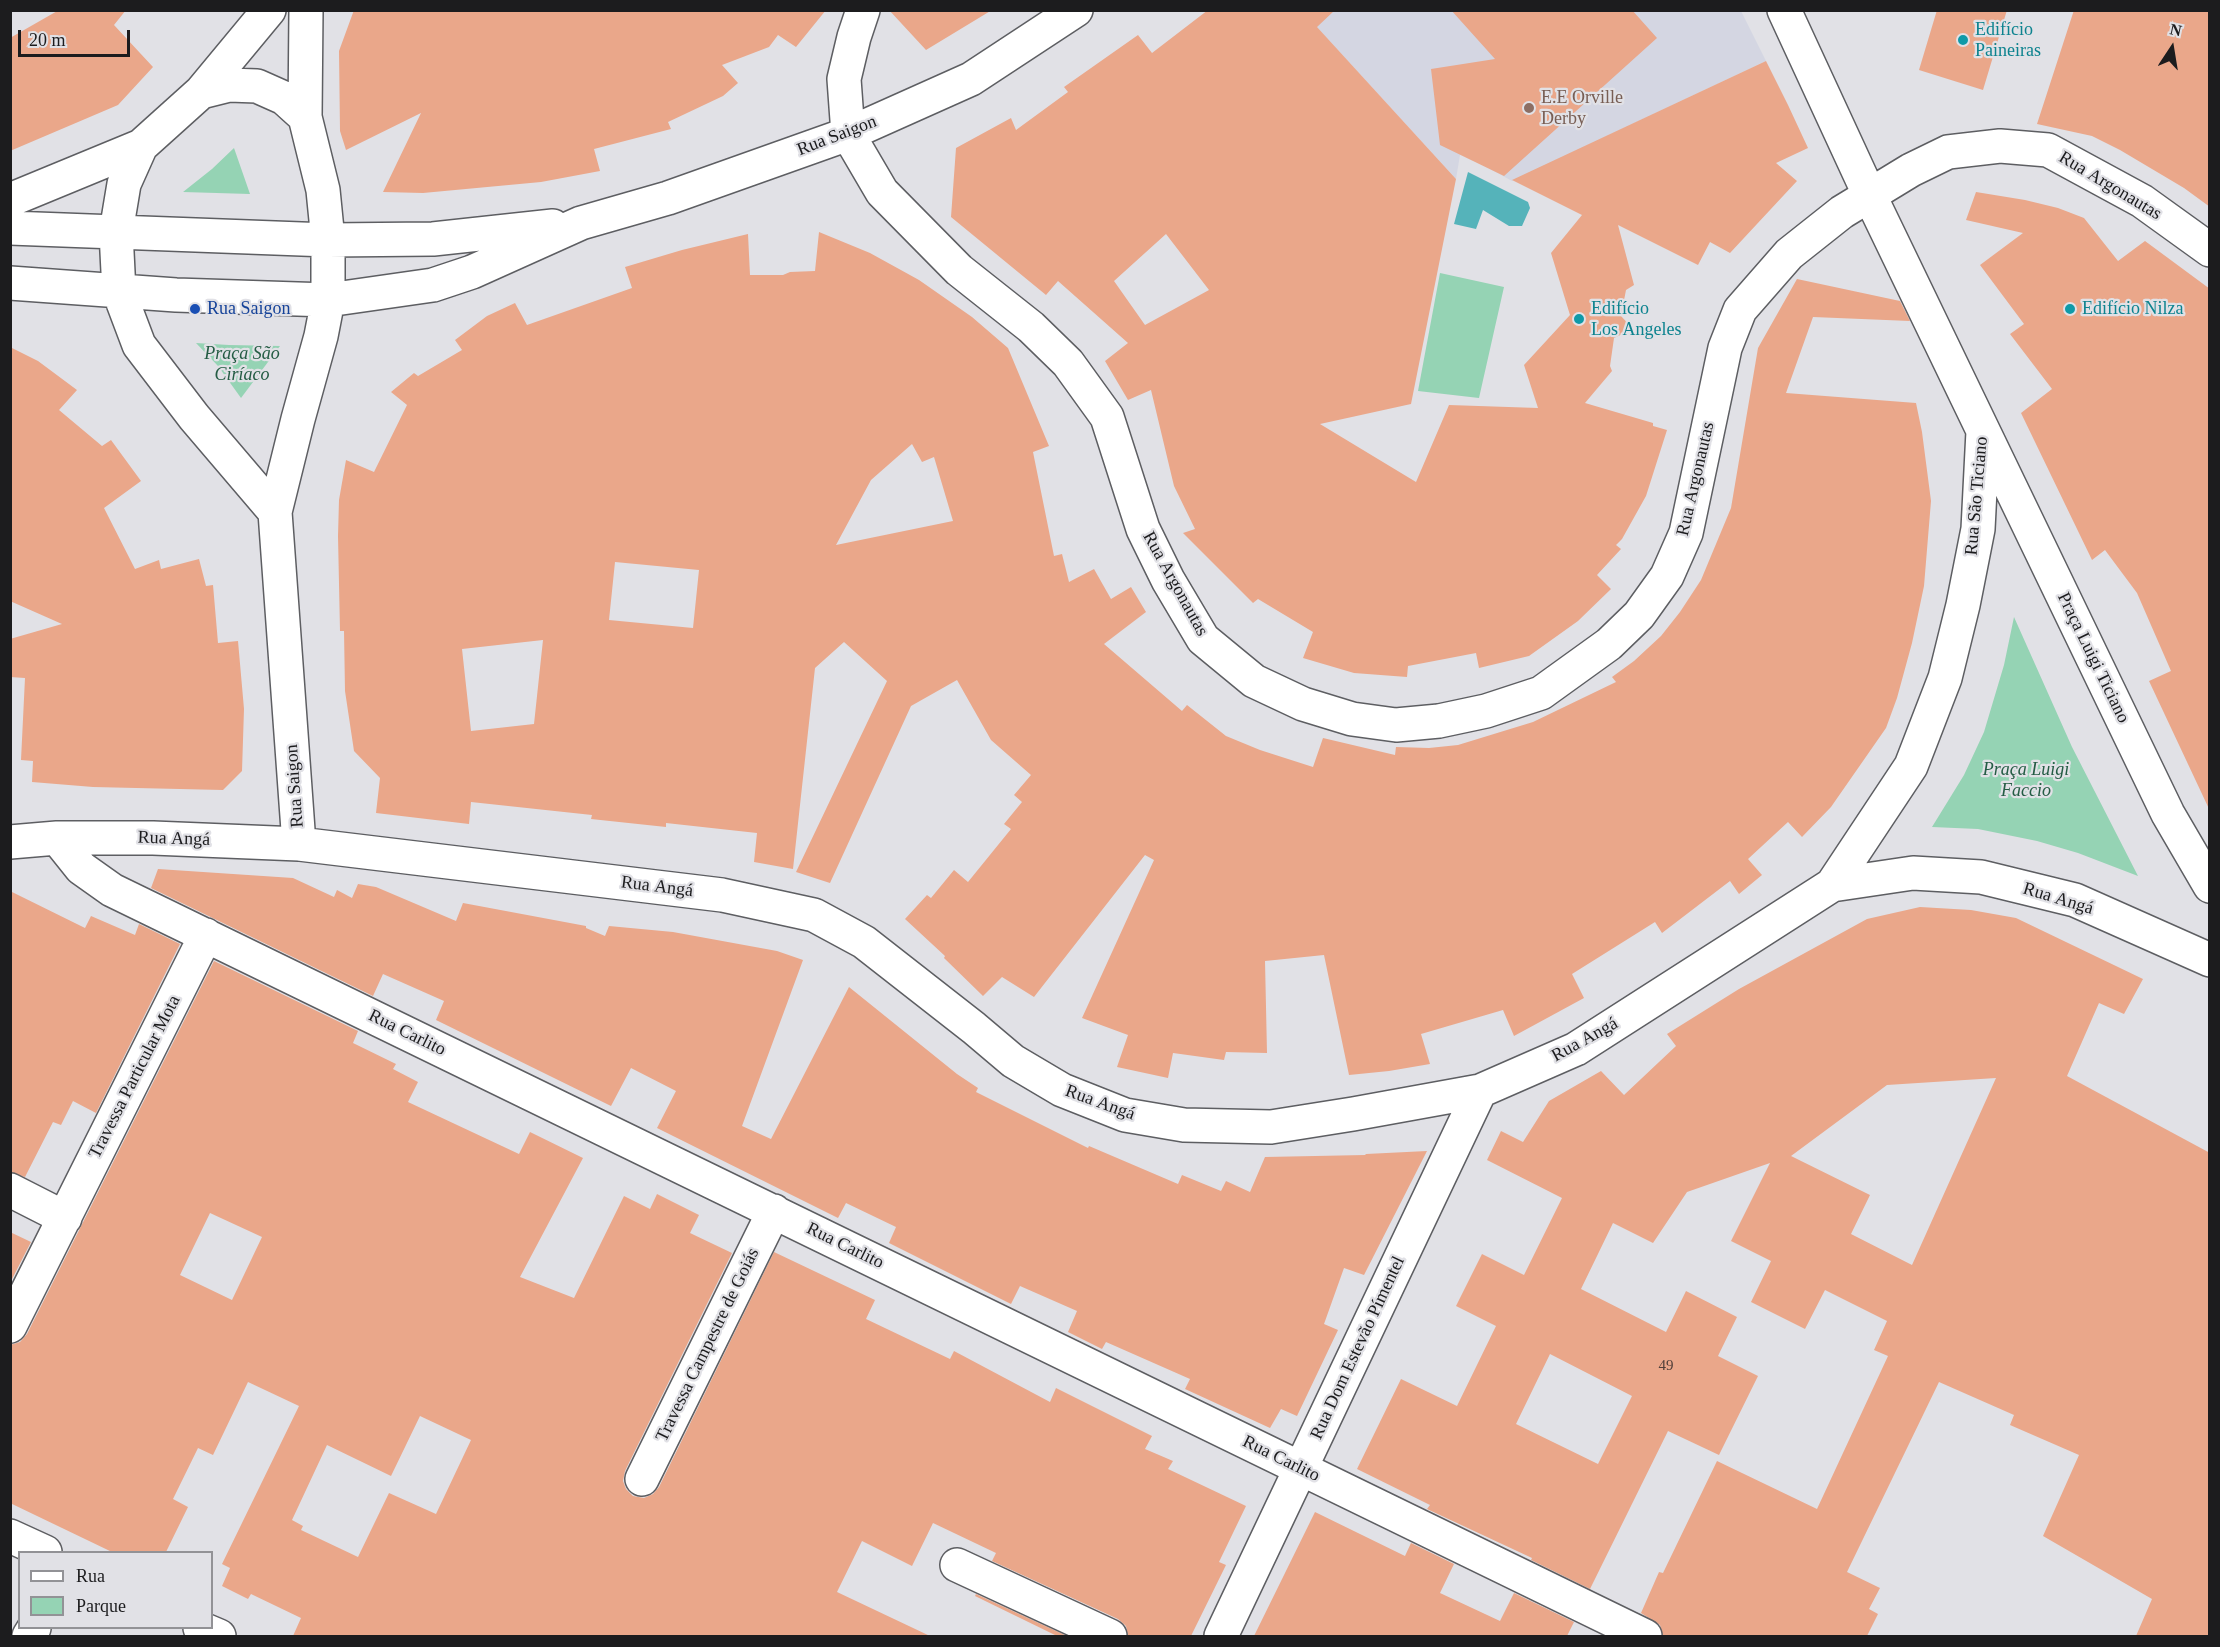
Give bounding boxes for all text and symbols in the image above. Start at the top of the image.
scale bar [21,18,134,56]
north arrow [2142,18,2202,78]
place label: Edifício Paineiras [1975,19,2041,62]
text: N [2168,20,2183,39]
text: 20 m [29,30,66,50]
marker: Edifício Paineiras [1956,33,1970,47]
place label: E.E Orville Derby [1541,87,1623,130]
marker: E.E Orville Derby [1522,101,1536,115]
street label: Rua Saigon [794,111,880,161]
street label: Rua Argonautas [2055,147,2165,225]
place label: Rua Saigon [207,298,290,320]
place label: Edifício Los Angeles [1591,298,1681,340]
place label: Edifício Nilza [2082,298,2183,320]
marker: Rua Saigon [188,302,202,316]
marker: Edifício Nilza [2063,302,2077,316]
marker: Edifício Los Angeles [1572,312,1586,326]
park label: Praça São Ciríaco [204,343,280,386]
street label: Rua Argonautas [1672,420,1720,538]
street label: Rua São Ticiano [1961,436,1993,556]
street label: Rua Argonautas [1137,528,1213,640]
street label: Praça Luigi Ticiano [2052,589,2134,727]
street label: Rua Saigon [281,744,309,828]
park label: Praça Luigi Faccio [1983,759,2069,802]
street label: Rua Angá [137,827,211,851]
street label: Rua Angá [620,872,694,902]
street label: Rua Angá [2020,878,2096,920]
street label: Travessa Particular Mota [84,992,186,1162]
street label: Rua Carlito [365,1005,449,1061]
street label: Rua Angá [1548,1013,1622,1067]
street label: Rua Angá [1062,1080,1138,1126]
street label: Rua Carlito [803,1218,887,1274]
street label: Travessa Campestre de Goiás [652,1245,764,1445]
street label: Rua Dom Estevão Pímentel [1306,1253,1410,1443]
house number: 49 [1658,1357,1674,1375]
street label: Rua Carlito [1239,1431,1323,1487]
legend [18,1551,213,1629]
text: Rua [76,1566,105,1586]
text: Parque [76,1596,126,1616]

